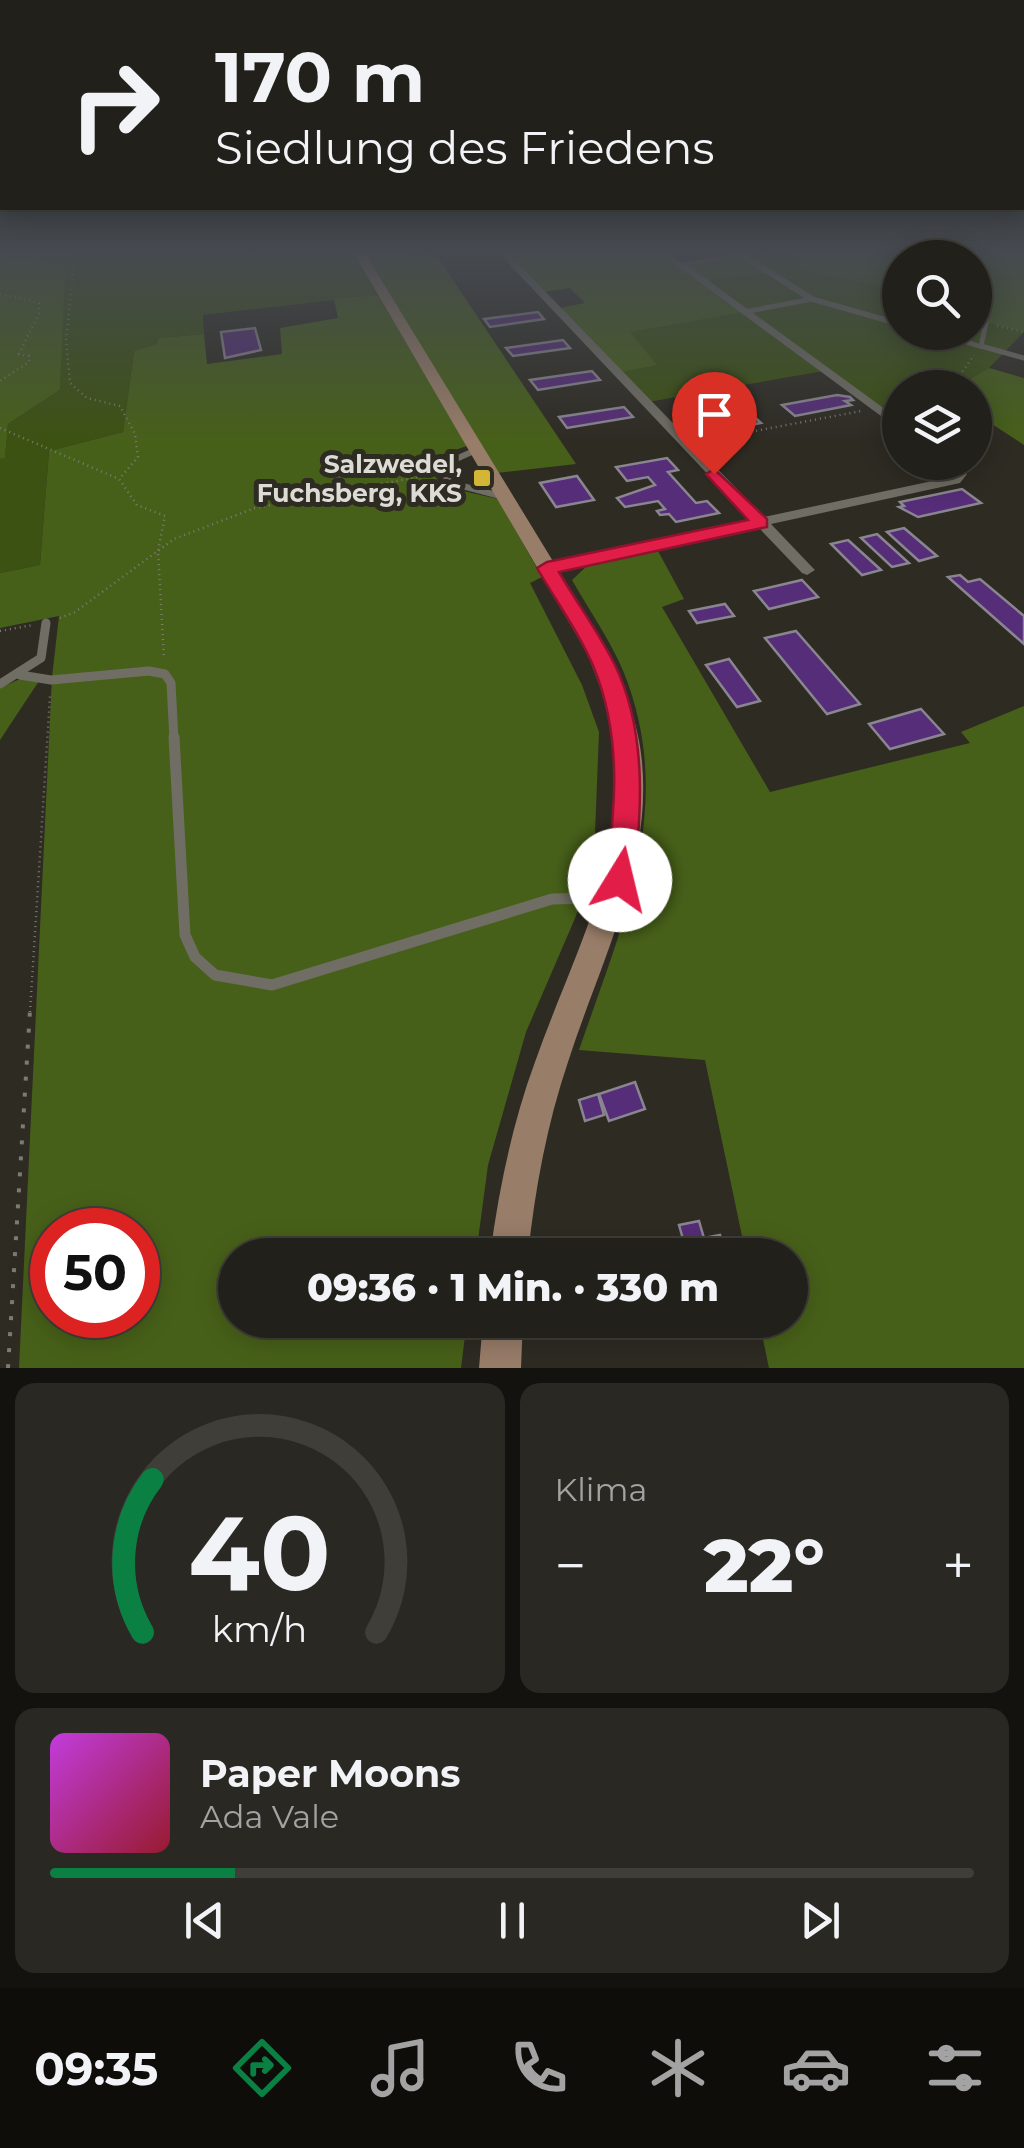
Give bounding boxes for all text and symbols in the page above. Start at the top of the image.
text: 170 m [215,34,425,120]
icon: right [50,40,180,170]
text: Siedlung des Friedens [215,120,714,175]
map controls [882,240,992,480]
button: search [882,240,992,350]
button: layers [882,370,992,480]
pin [672,372,757,475]
icon: arrive [687,387,742,442]
place label: Salzwedel, Fuchsberg, KKS [257,449,462,508]
marker: Salzwedel, Fuchsberg, KKS [471,467,493,489]
position arrow [568,828,672,932]
speed limit sign: 50 [30,1208,160,1338]
text: 09:36 · 1 Min. · 330 m [307,1264,719,1311]
text: Klima [555,1470,647,1509]
text: 40 [189,1489,331,1616]
text: 22° [704,1519,825,1611]
text: − [555,1532,586,1599]
text: + [942,1532,974,1599]
text: km/h [212,1607,307,1651]
text: Paper Moons [200,1750,461,1797]
text: Ada Vale [200,1797,339,1836]
icon: previous [177,1893,232,1948]
icon: pause [485,1893,540,1948]
icon: next [793,1893,848,1948]
icon: directions [227,2033,297,2103]
icon: music [365,2033,435,2103]
icon: phone [504,2033,574,2103]
icon: climate [643,2033,713,2103]
icon: car [781,2033,851,2103]
icon: filters [920,2033,990,2103]
text: 09:35 [34,2041,158,2096]

